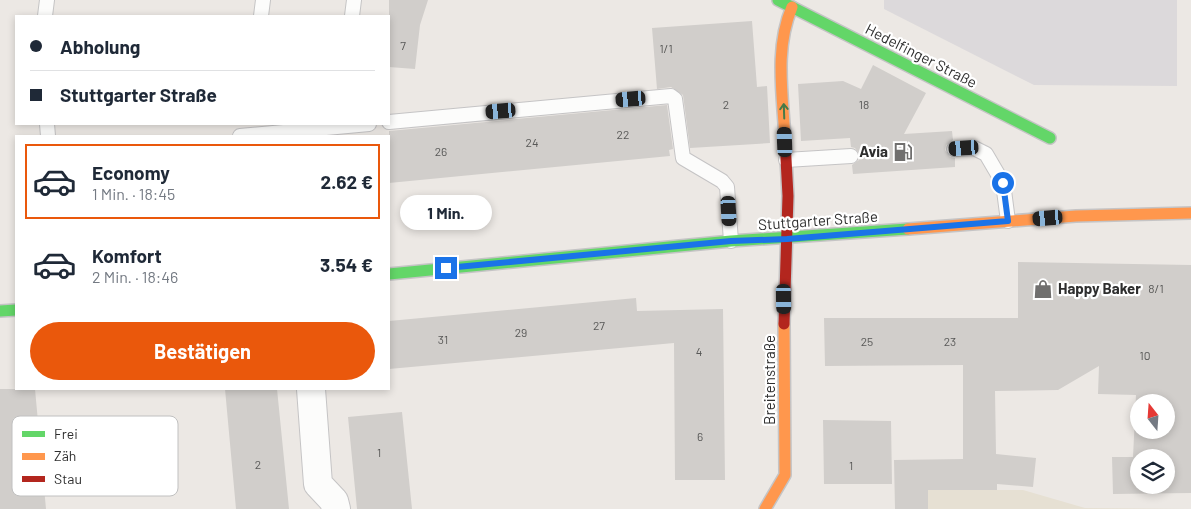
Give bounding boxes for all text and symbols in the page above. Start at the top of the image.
street label: Hedelfinger Straße [863,19,980,91]
text: Abholung [60,35,140,58]
house number: 7 [400,38,406,52]
house number: 1/1 [659,41,673,55]
text: Stuttgarter Straße [60,83,217,106]
car [615,90,646,108]
house number: 2 [723,97,729,111]
house number: 18 [859,97,869,111]
car [485,102,516,120]
one-way arrow [779,104,788,120]
house number: 22 [617,127,629,141]
car [776,127,793,157]
house number: 24 [525,135,539,149]
car [948,139,979,157]
fuel station icon: Avia [892,141,914,163]
place label: Avia [859,142,888,160]
house number: 26 [435,144,447,158]
icon: car [32,159,77,204]
text: Economy [92,161,170,184]
text: 2.62 € [321,170,373,193]
route start [992,172,1014,194]
text: 1 Min. · 18:45 [92,184,175,203]
callout: 1 Min. [400,196,492,230]
car [720,196,737,226]
text: 1 Min. [427,203,465,222]
street label: Stuttgarter Straße [758,207,878,233]
car [1032,209,1063,227]
icon: car [32,242,77,287]
text: Komfort [92,244,162,267]
text: 3.54 € [320,253,373,276]
route end [435,257,457,279]
text: 2 Min. · 18:46 [92,267,178,286]
shop icon: Happy Baker [1032,278,1054,300]
place label: Happy Baker [1058,279,1141,297]
house number: 8/1 [1148,281,1164,295]
car [776,284,791,314]
house number: 27 [593,318,605,332]
button: Bestätigen [30,322,375,380]
house number: 29 [515,325,527,339]
house number: 31 [438,332,448,346]
house number: 25 [861,334,873,348]
house number: 23 [944,334,956,348]
street label: Breitenstraße [760,335,778,425]
house number: 4 [696,344,702,358]
house number: 10 [1140,348,1150,362]
north arrow [1130,394,1175,439]
map controls [1130,394,1175,494]
legend [12,416,178,496]
text: Frei [54,425,78,442]
house number: 6 [697,429,703,443]
house number: 1 [377,445,381,459]
text: Zäh [54,447,76,464]
button: layers [1130,449,1175,494]
house number: 2 [255,457,261,471]
house number: 1 [849,458,853,472]
text: Stau [54,470,82,487]

